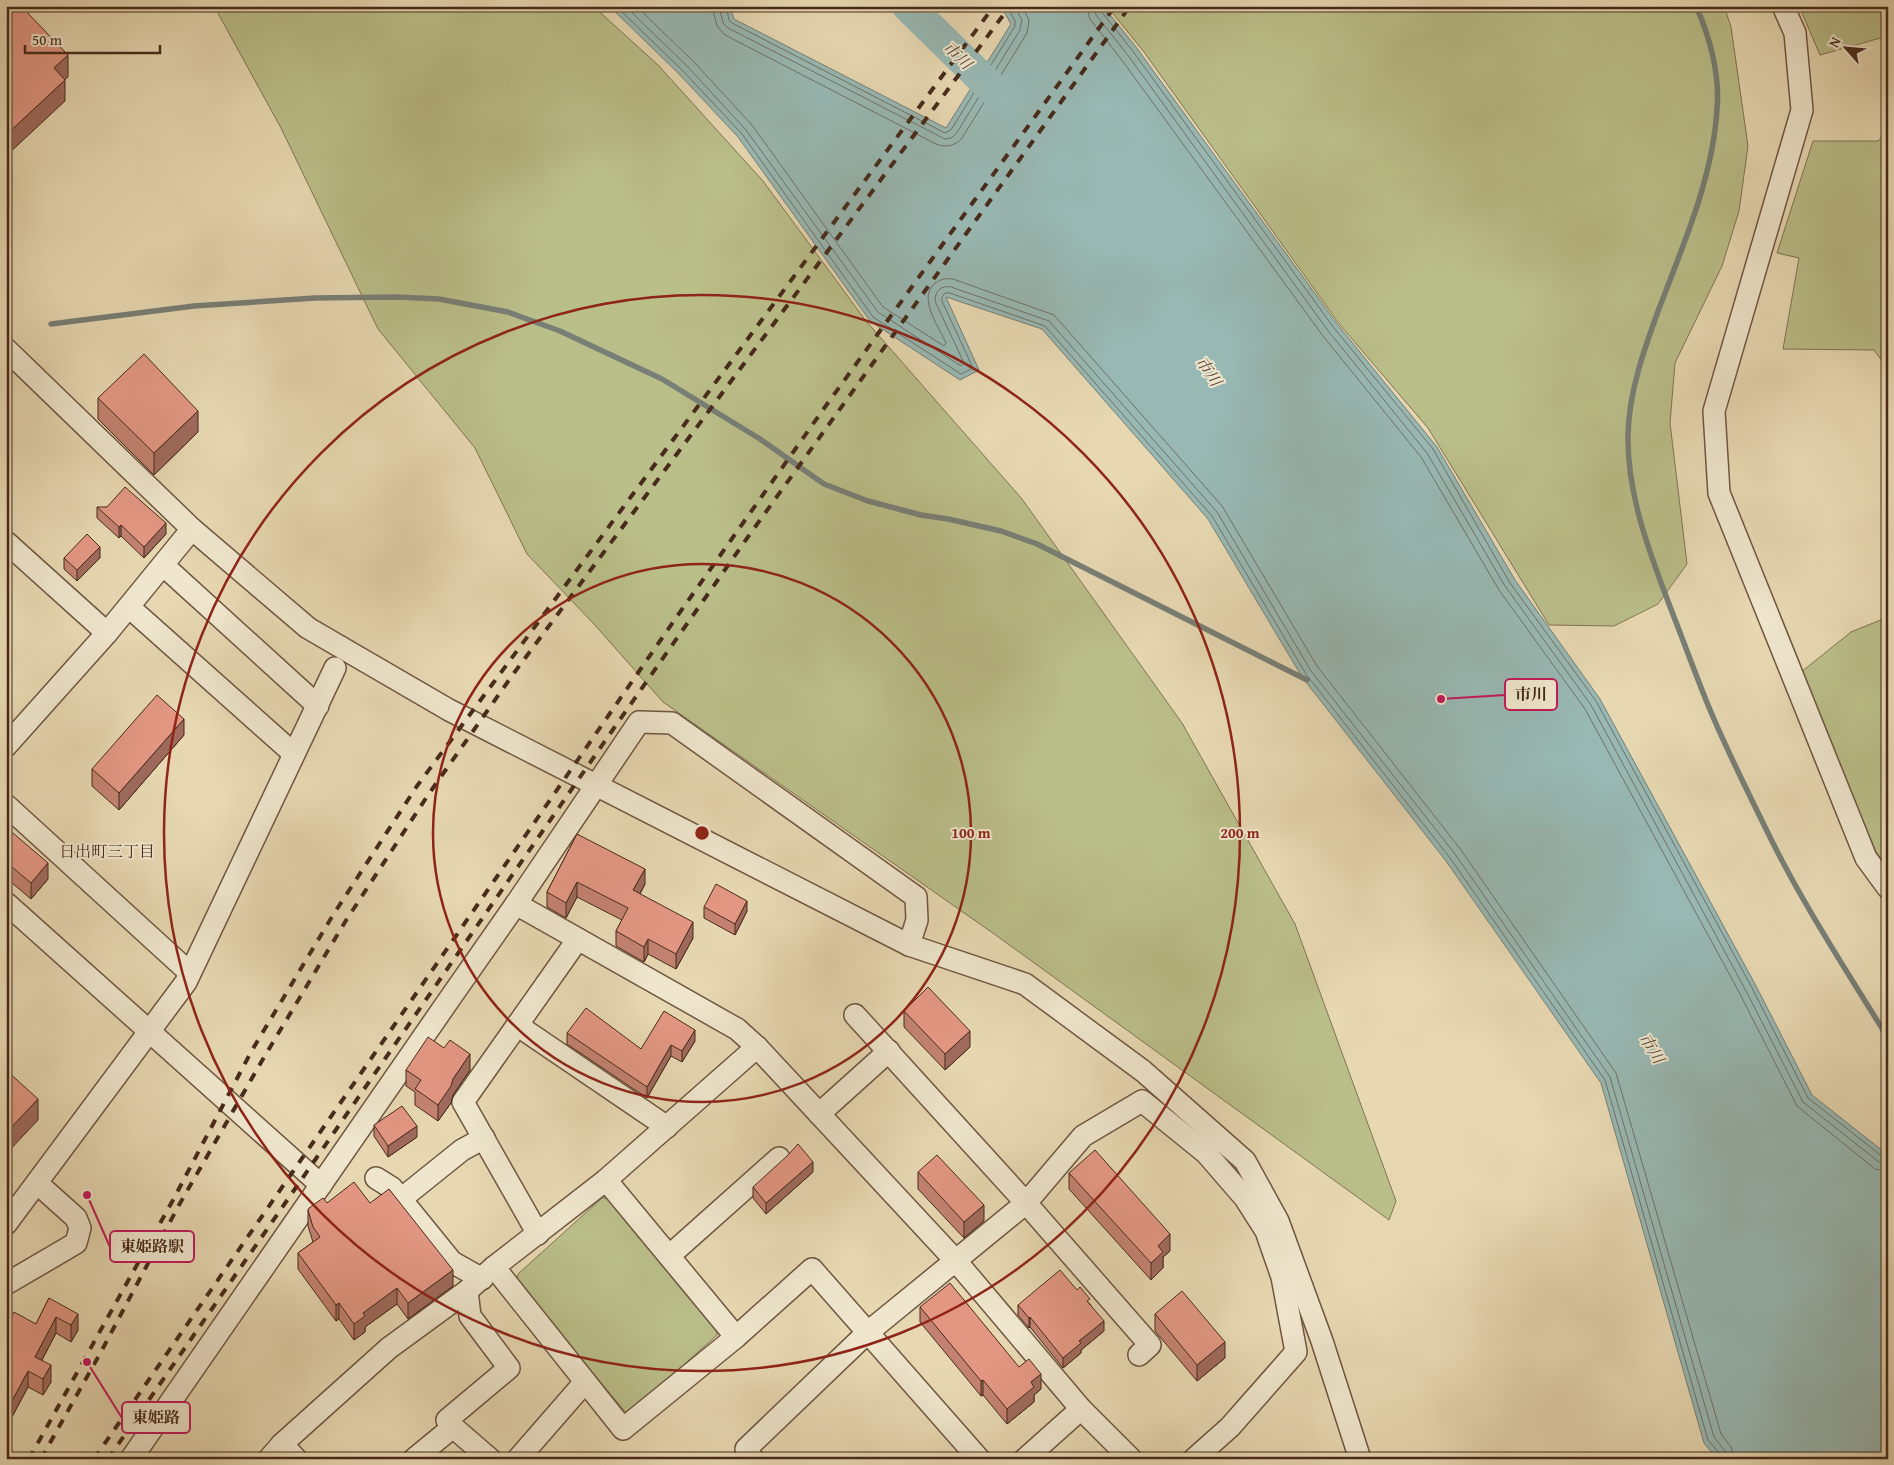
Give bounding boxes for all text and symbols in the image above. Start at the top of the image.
scale bar [25,22,160,54]
north arrow [1822,22,1872,72]
text: 50 m [32,29,63,50]
text: N [1823,33,1846,51]
water label: 市川 [938,35,979,76]
water label: 市川 [1190,351,1229,393]
callout: 市川 [1505,679,1557,710]
text: 市川 [1515,682,1547,706]
text: 100 m [951,822,991,843]
text: 200 m [1220,822,1260,843]
centre of rings [693,824,711,842]
district label: 日出町三丁目 [59,839,155,863]
water label: 市川 [1633,1028,1672,1070]
callout: 東姫路駅 [110,1231,194,1262]
text: 東姫路駅 [120,1234,184,1258]
callout: 東姫路 [122,1402,190,1433]
text: 東姫路 [132,1405,180,1429]

